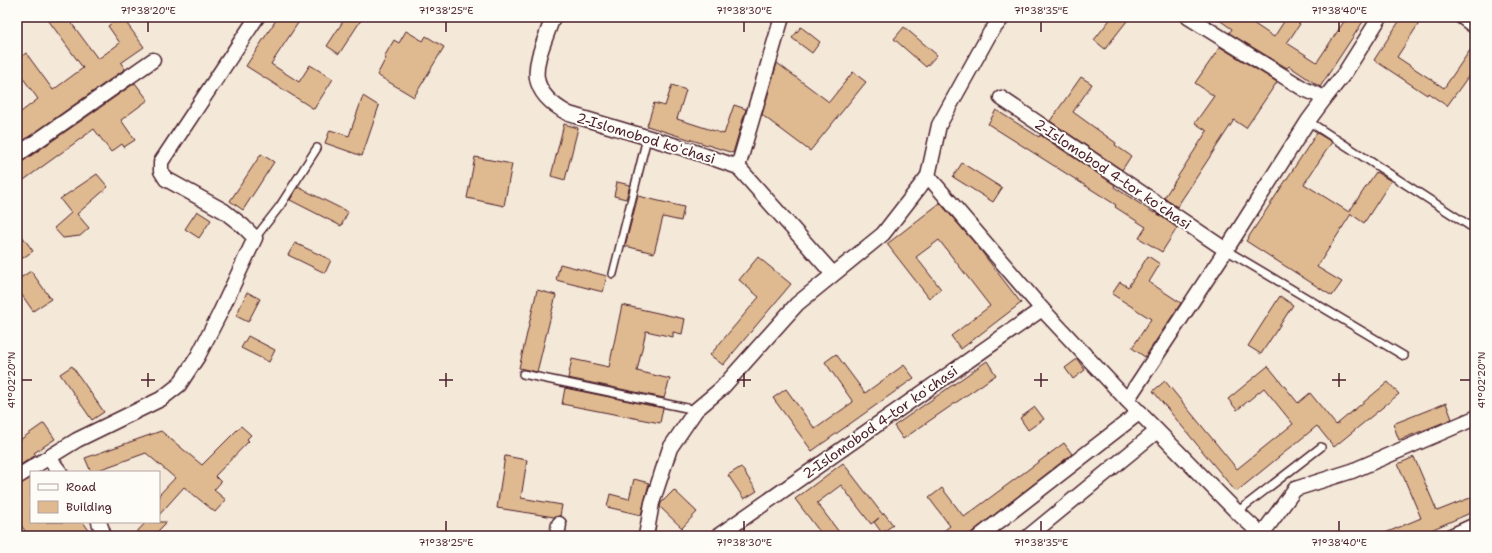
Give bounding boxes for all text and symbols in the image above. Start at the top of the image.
text: 71°38'20"E [120,4,176,17]
text: 71°38'25"E [419,4,473,17]
text: 71°38'30"E [716,4,772,17]
text: 71°38'35"E [1014,4,1068,17]
text: 71°38'40"E [1311,4,1367,17]
street label: 2-Islomobod koʻchasi [574,108,718,168]
street label: 2-Islomobod 4-tor koʻchasi [1031,115,1195,233]
text: 41°02'20"N [5,352,18,408]
text: 41°02'20"N [1475,352,1488,408]
street label: 2-Islomobod 4-tor koʻchasi [799,361,961,483]
legend [30,471,160,523]
text: Road [66,479,97,495]
text: Building [66,499,112,515]
text: 71°38'25"E [419,536,473,549]
text: 71°38'30"E [716,536,772,549]
text: 71°38'35"E [1014,536,1068,549]
text: 71°38'40"E [1311,536,1367,549]

